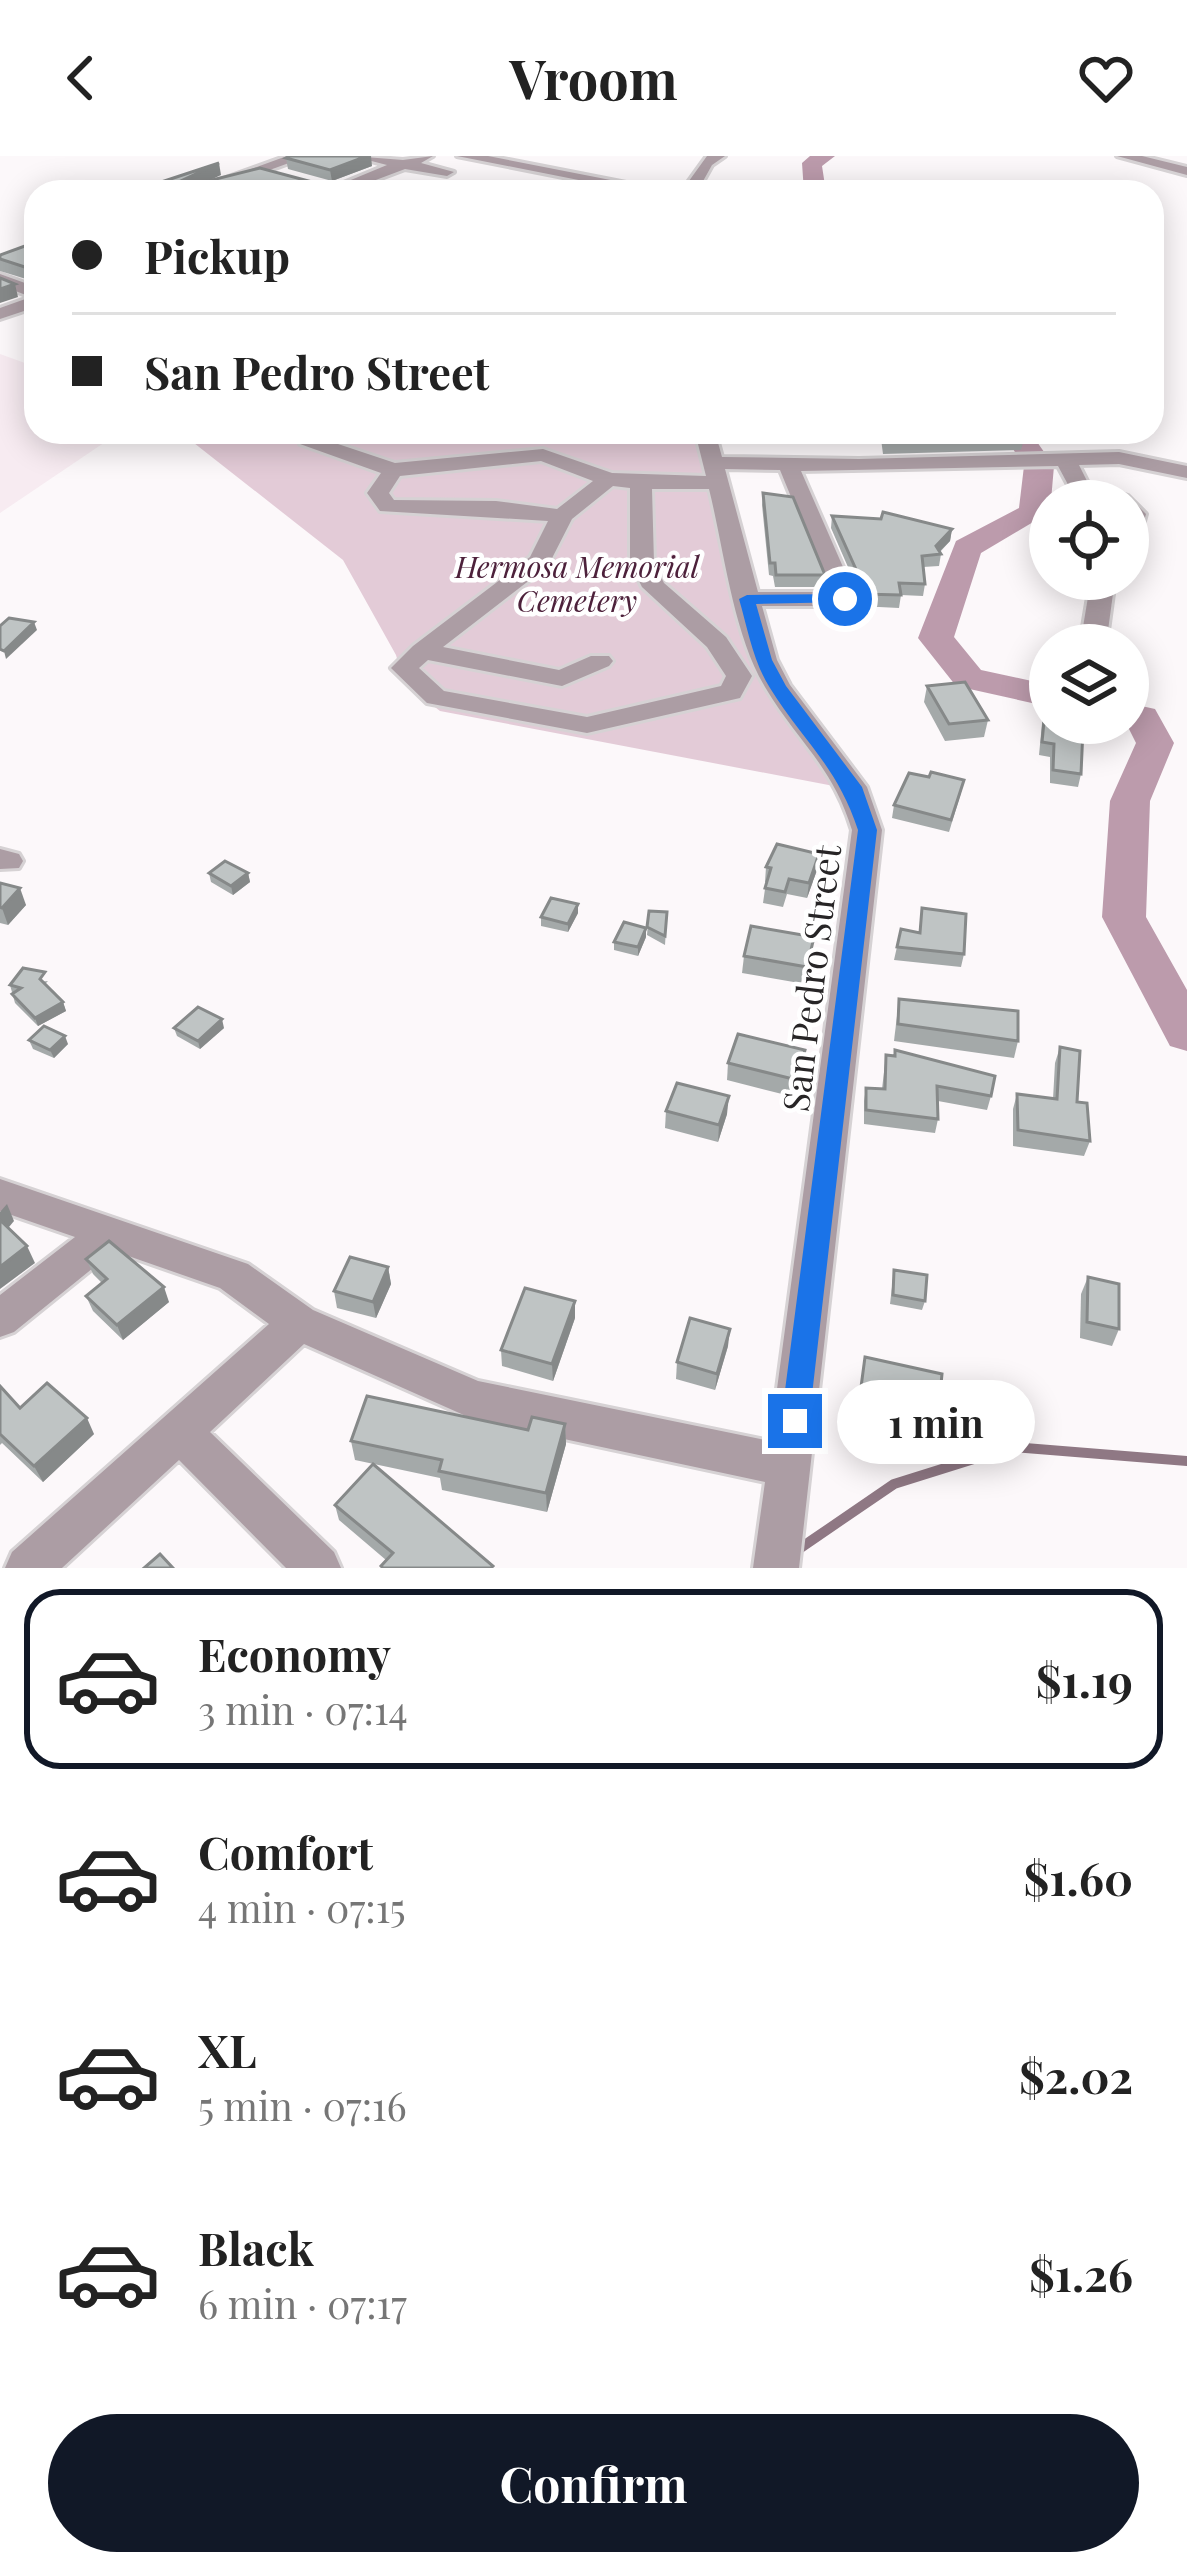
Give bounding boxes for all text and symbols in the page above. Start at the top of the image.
text: Vroom [509,42,678,114]
icon: back [48,45,114,111]
icon: heart [1073,45,1139,111]
text: Pickup [144,225,290,285]
text: San Pedro Street [144,341,489,401]
map controls [1029,480,1149,744]
button: locate [1029,480,1149,600]
park label: Hermosa Memorial Cemetery [454,546,701,620]
route start [818,572,872,626]
button: layers [1029,624,1149,744]
street label: San Pedro Street [770,841,850,1114]
callout: 1 min [837,1379,1035,1463]
route end [768,1394,822,1448]
text: 1 min [888,1396,984,1448]
text: Economy [198,1623,391,1683]
icon: car [54,1625,162,1733]
text: $1.19 [1036,1649,1133,1709]
text: 3 min · 07:14 [198,1683,408,1735]
text: Comfort [198,1821,373,1881]
icon: car [54,1823,162,1931]
text: $1.60 [1024,1847,1133,1907]
text: 4 min · 07:15 [198,1881,406,1933]
text: XL [198,2019,257,2079]
icon: car [54,2021,162,2129]
text: $2.02 [1019,2045,1133,2105]
text: 5 min · 07:16 [198,2079,407,2131]
text: Black [198,2217,314,2277]
icon: car [54,2219,162,2327]
text: $1.26 [1029,2243,1133,2303]
text: 6 min · 07:17 [198,2277,407,2329]
button: Confirm [48,2414,1139,2552]

